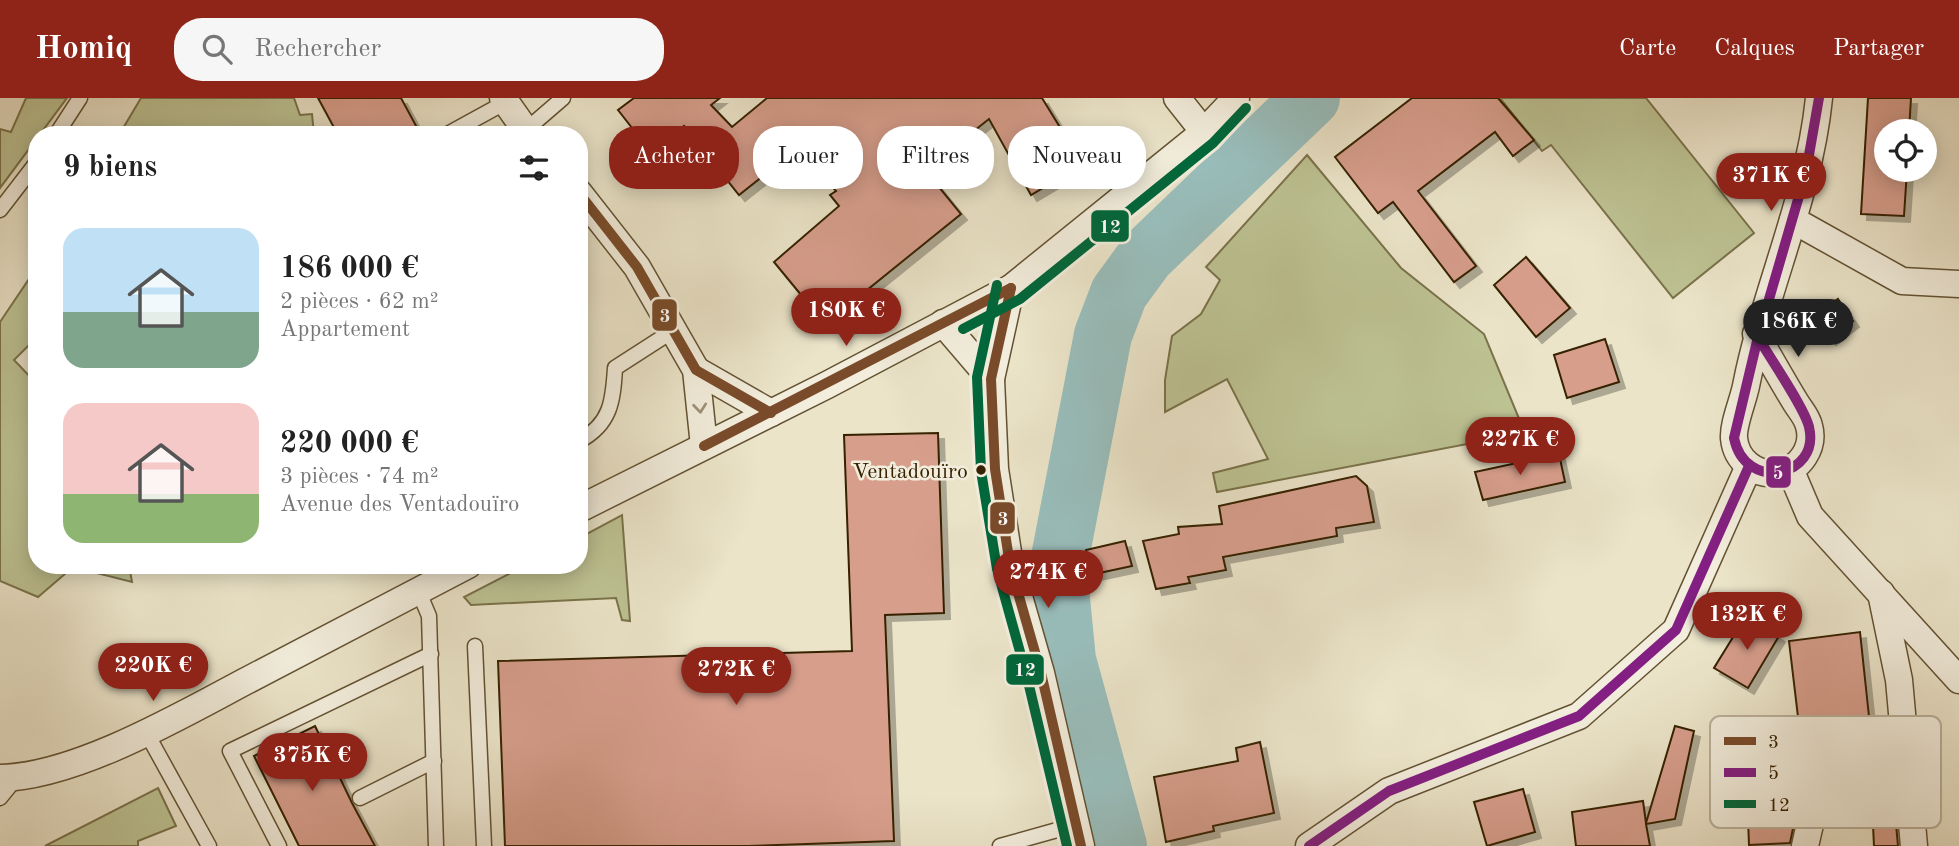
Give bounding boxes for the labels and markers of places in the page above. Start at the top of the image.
pin: 371K € [1714,153,1828,213]
pin: 180K € [789,288,903,348]
pin: 186K € [1741,300,1855,359]
pin: 227K € [1463,418,1577,477]
place label: Ventadouïro [852,461,968,483]
marker: Ventadouïro [974,463,988,477]
pin: 274K € [991,550,1105,610]
pin: 132K € [1690,592,1804,652]
pin: 220K € [96,644,210,703]
pin: 272K € [679,648,793,707]
pin: 375K € [255,734,369,793]

